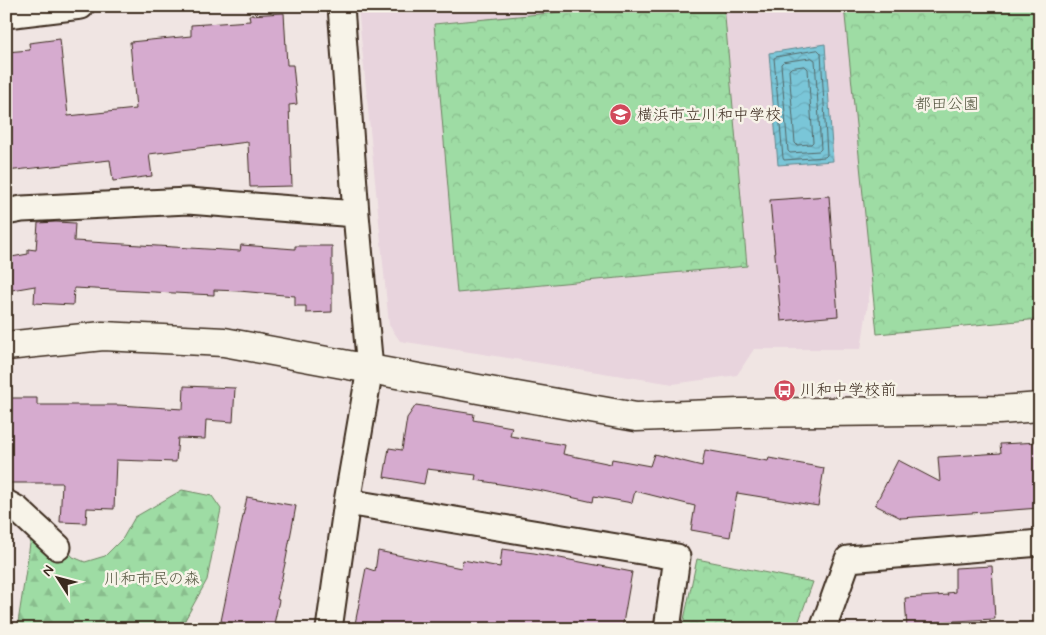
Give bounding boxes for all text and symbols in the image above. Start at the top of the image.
park label: 都田公園 [915,94,979,115]
school or university icon: 横浜市立川和中学校 [609,103,633,127]
place label: 横浜市立川和中学校 [637,105,781,126]
bus stop icon: 川和中学校前 [772,378,796,402]
place label: 川和中学校前 [800,380,896,401]
north arrow [32,552,82,602]
text: N [38,562,58,580]
park label: 川和市民の森 [104,569,200,590]

